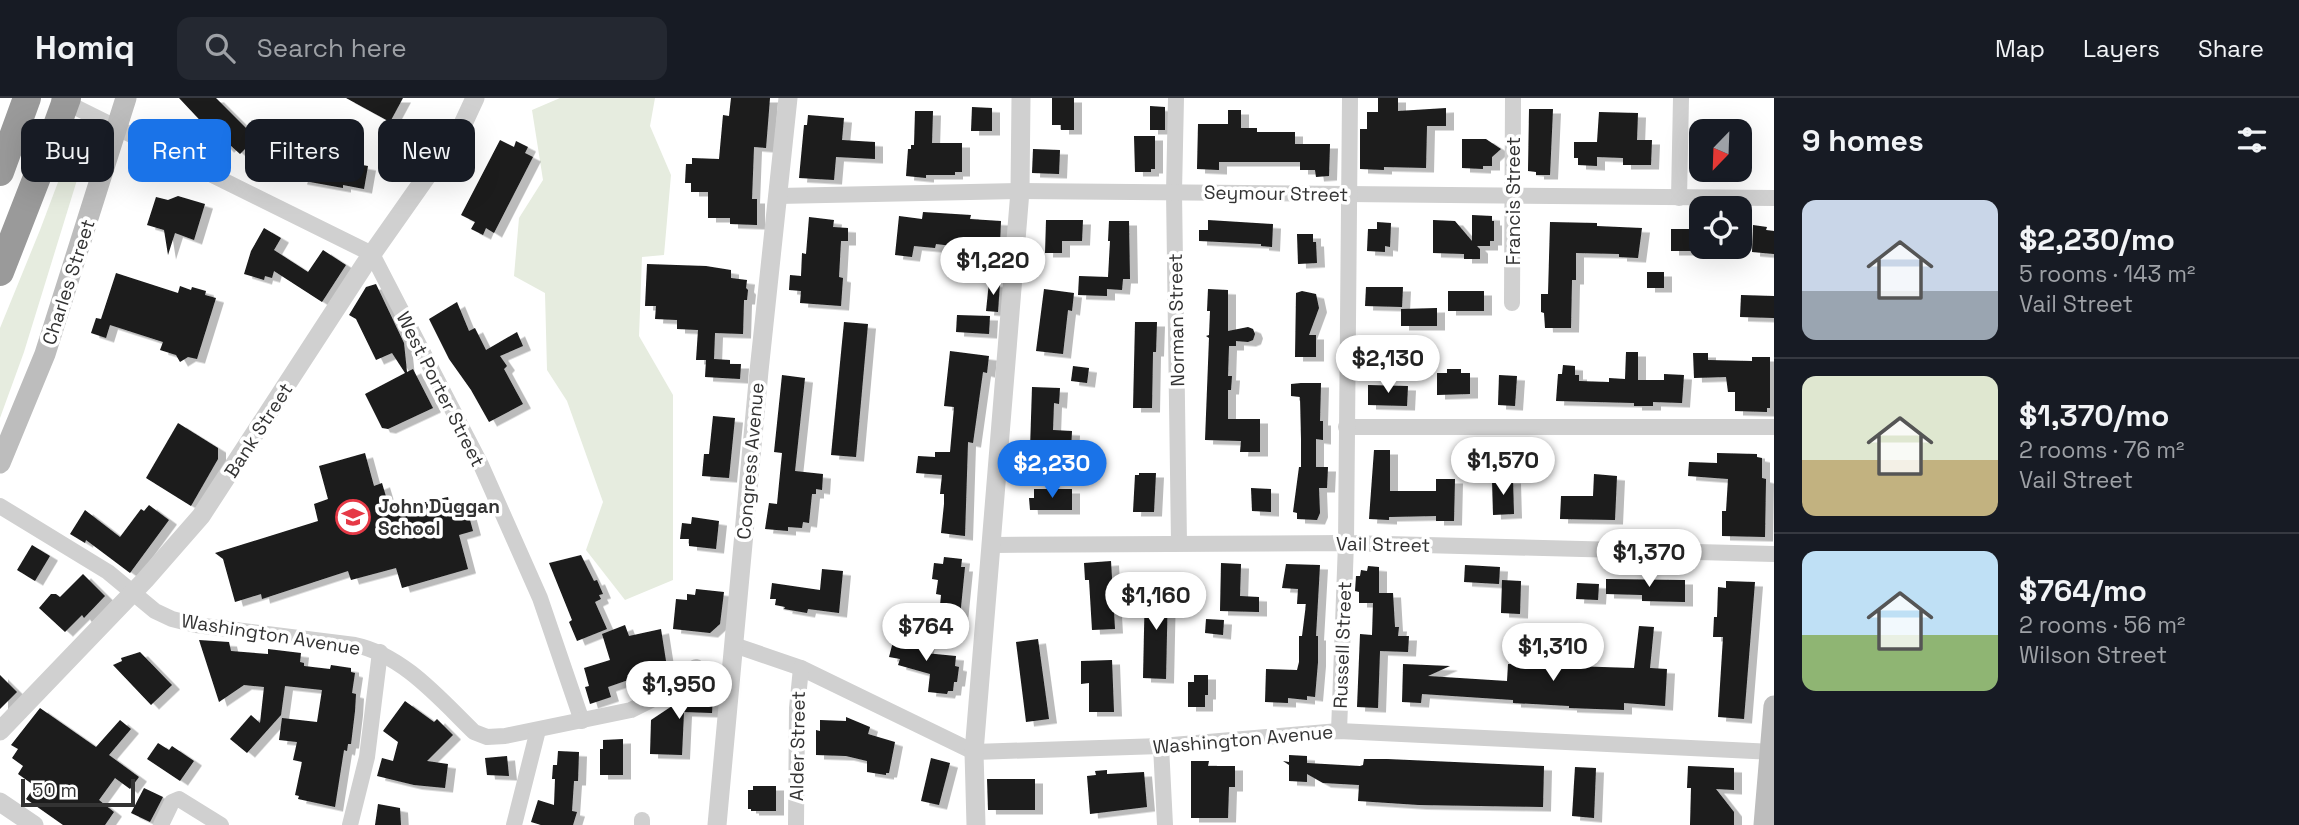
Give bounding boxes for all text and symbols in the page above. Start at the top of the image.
search box [177,17,667,80]
text: Homiq [35,27,135,69]
icon: search [201,29,239,67]
text: Search here [257,31,407,65]
text: Map [1995,33,2045,64]
text: Layers [2083,33,2160,64]
text: Share [2198,33,2264,64]
chip: Buy [21,119,114,182]
chip: Rent [128,119,231,182]
chip: Filters [245,119,364,182]
chip: New [378,119,475,182]
north arrow [1689,119,1752,182]
map controls [1689,119,1752,259]
text: 9 homes [1802,121,1924,160]
icon: filters [2233,121,2271,159]
street label: Francis Street [1501,137,1526,265]
street label: Seymour Street [1204,180,1348,207]
button: locate [1689,196,1752,259]
street label: Charles Street [36,216,101,348]
text: $2,230/mo [2019,220,2175,259]
icon: home [1858,228,1942,312]
pin: $1,220 [936,238,1050,297]
text: $1,220 [956,245,1030,275]
street label: Norman Street [1163,253,1190,387]
text: 5 rooms · 143 m² [2019,259,2195,289]
text: Vail Street [2019,289,2133,319]
street label: West Porter Street [391,307,490,471]
pin: $2,130 [1331,336,1445,395]
text: $2,130 [1352,343,1424,373]
street label: Bank Street [218,378,298,482]
street label: Congress Avenue [731,381,770,541]
text: $1,370/mo [2019,396,2169,435]
icon: home [1858,404,1942,488]
text: 2 rooms · 76 m² [2019,435,2184,465]
pin: $1,570 [1446,438,1560,497]
pin: $2,230 [995,440,1109,500]
text: $1,570 [1467,445,1539,475]
text: $2,230 [1014,448,1090,478]
text: Vail Street [2019,465,2133,495]
place label: John Duggan School [378,494,500,541]
school or university icon: John Duggan School [334,498,372,536]
pin: $1,370 [1592,530,1706,589]
street label: Vail Street [1336,531,1430,558]
text: $1,370 [1613,537,1685,567]
text: $764/mo [2019,571,2147,610]
pin: $1,160 [1099,573,1213,632]
icon: home [1858,579,1942,663]
text: $1,160 [1121,580,1191,610]
street label: Russell Street [1328,581,1357,709]
pin: $764 [885,603,967,663]
street label: Washington Avenue [180,608,362,661]
text: 2 rooms · 56 m² [2019,610,2185,640]
text: $764 [898,611,954,641]
pin: $1,310 [1496,624,1610,683]
text: $1,310 [1518,631,1588,661]
text: Wilson Street [2019,640,2167,670]
pin: $1,950 [622,662,736,721]
text: $1,950 [642,669,716,699]
street label: Alder Street [784,691,811,801]
street label: Washington Avenue [1152,719,1334,760]
scale bar [21,776,135,808]
text: 50 m [32,778,77,803]

